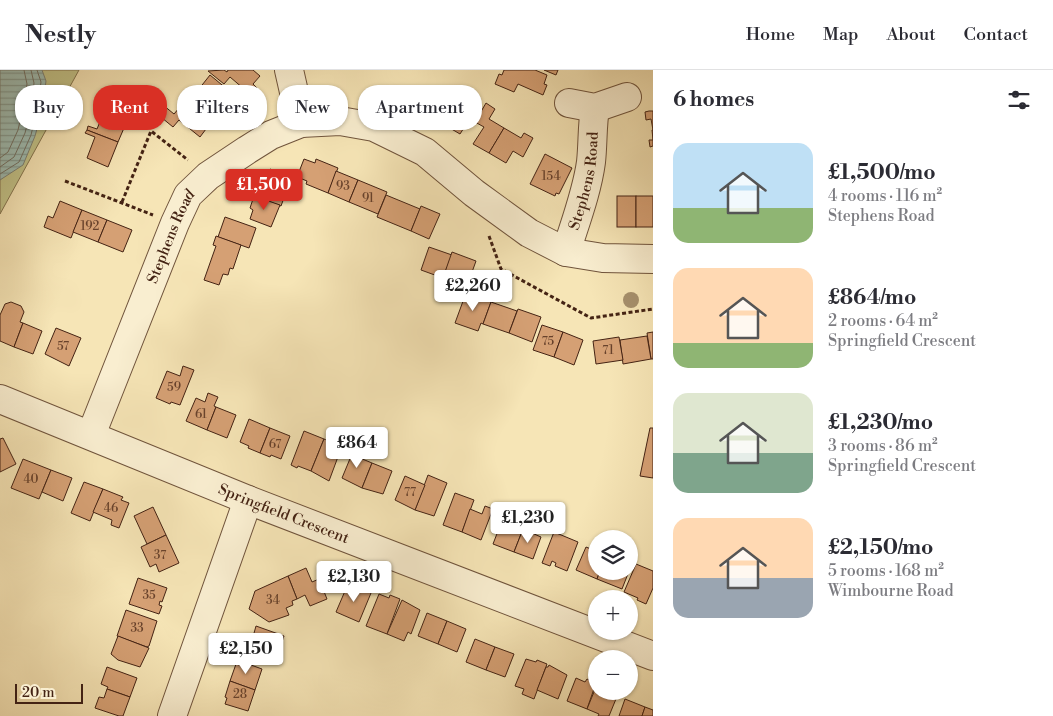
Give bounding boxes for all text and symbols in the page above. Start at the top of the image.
text: Nestly [25,20,96,50]
text: Home [746,23,795,46]
text: Map [823,23,859,46]
text: About [887,23,936,46]
text: Contact [964,23,1028,46]
chip: Buy [15,85,83,130]
chip: Rent [93,85,167,130]
chip: Filters [177,85,267,130]
chip: New [277,85,348,130]
chip: Apartment [358,85,482,130]
icon: filters [1005,86,1033,114]
text: 6 homes [673,87,754,113]
street label: Stephens Road [565,131,603,233]
text: £1,500/mo [828,160,936,186]
icon: home [713,163,773,223]
pin: £1,500 [223,168,305,211]
house number: 154 [541,169,561,184]
text: £1,500 [237,175,291,195]
house number: 93 [336,179,350,194]
street label: Stephens Road [143,185,199,286]
text: 4 rooms · 116 m² [828,186,942,206]
house number: 91 [362,191,375,206]
text: Stephens Road [828,206,935,226]
house number: 192 [81,219,100,234]
pin: £2,260 [432,270,514,312]
text: £2,260 [445,276,501,296]
text: £864/mo [828,285,916,311]
icon: home [713,288,773,348]
text: 2 rooms · 64 m² [828,311,938,331]
text: Springfield Crescent [828,331,976,351]
house number: 75 [542,334,555,349]
house number: 57 [57,339,69,354]
house number: 71 [602,343,615,358]
house number: 59 [167,380,181,395]
house number: 61 [195,407,208,422]
text: £1,230/mo [828,410,933,436]
icon: home [713,413,773,473]
pin: £864 [327,426,387,469]
text: £864 [337,433,377,453]
text: 3 rooms · 86 m² [828,436,938,456]
house number: 67 [269,437,281,452]
text: Springfield Crescent [828,456,976,476]
house number: 40 [23,472,39,487]
street label: Springfield Crescent [215,480,352,548]
house number: 77 [404,485,416,500]
house number: 46 [104,501,118,516]
pin: £1,230 [487,502,569,544]
text: £1,230 [501,508,555,528]
map controls [588,530,638,700]
button: layers [588,530,638,580]
text: £2,150/mo [828,535,933,561]
icon: home [713,538,773,598]
house number: 37 [154,548,166,563]
pin: £2,130 [313,560,395,603]
text: 5 rooms · 168 m² [828,561,944,581]
text: £2,130 [327,567,381,587]
text: Wimbourne Road [828,581,954,601]
house number: 35 [142,588,156,603]
button: + [588,590,638,640]
house number: 34 [266,593,280,608]
house number: 33 [130,621,144,636]
pin: £2,150 [205,632,287,675]
text: £2,150 [219,639,273,659]
button: − [588,650,638,700]
scale bar [15,681,82,704]
text: 20 m [22,684,54,702]
house number: 28 [233,687,247,702]

